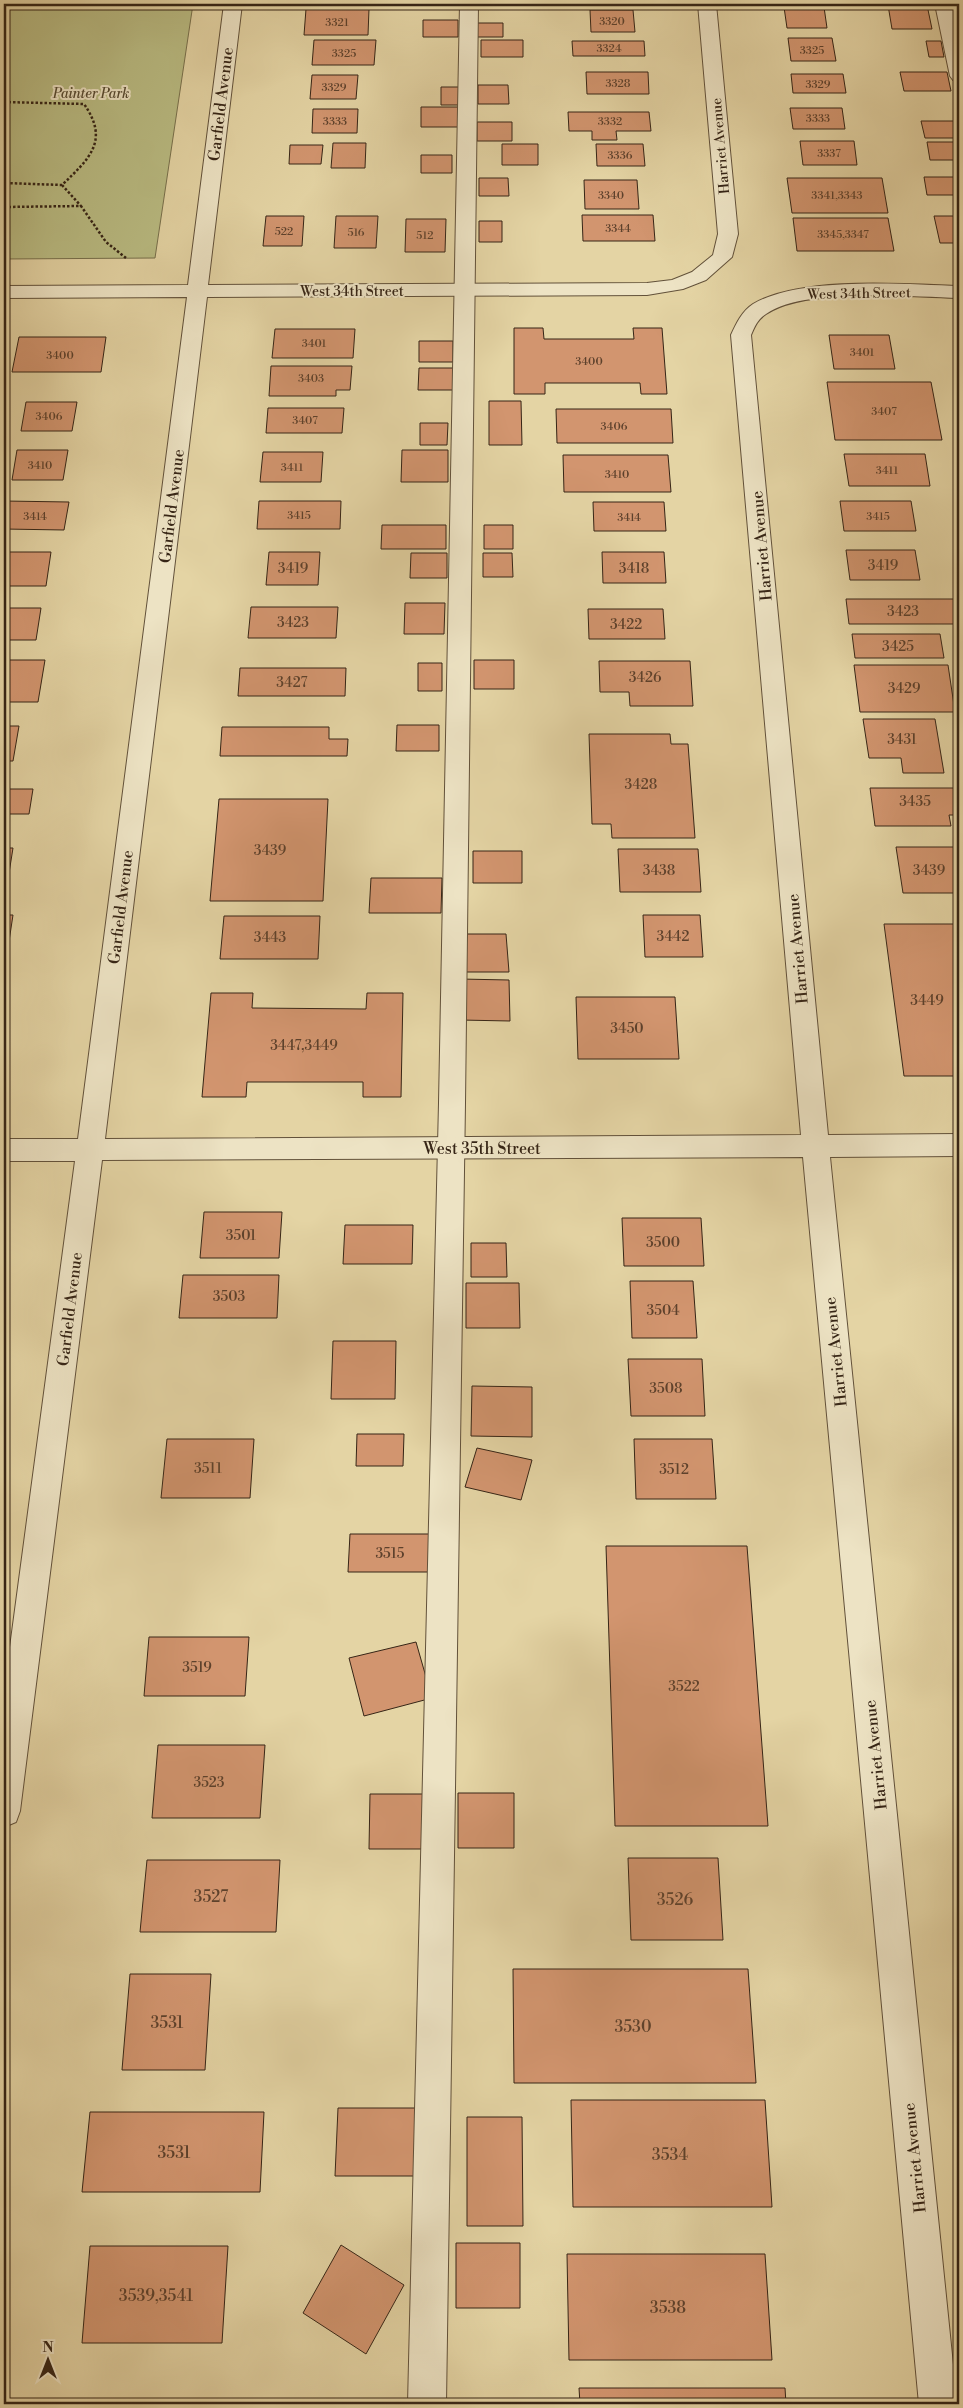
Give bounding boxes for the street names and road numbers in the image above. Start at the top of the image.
street label: Garfield Avenue [204,46,238,162]
street label: Harriet Avenue [708,97,734,195]
street label: West 34th Street [299,283,404,301]
street label: West 34th Street [806,284,911,304]
street label: Garfield Avenue [155,448,189,564]
street label: Harriet Avenue [747,490,777,602]
street label: Garfield Avenue [104,849,138,965]
street label: Harriet Avenue [783,893,813,1005]
street label: West 35th Street [422,1139,541,1159]
street label: Garfield Avenue [53,1251,87,1367]
street label: Harriet Avenue [820,1296,852,1408]
street label: Harriet Avenue [860,1699,892,1811]
street label: Harriet Avenue [899,2102,931,2214]

